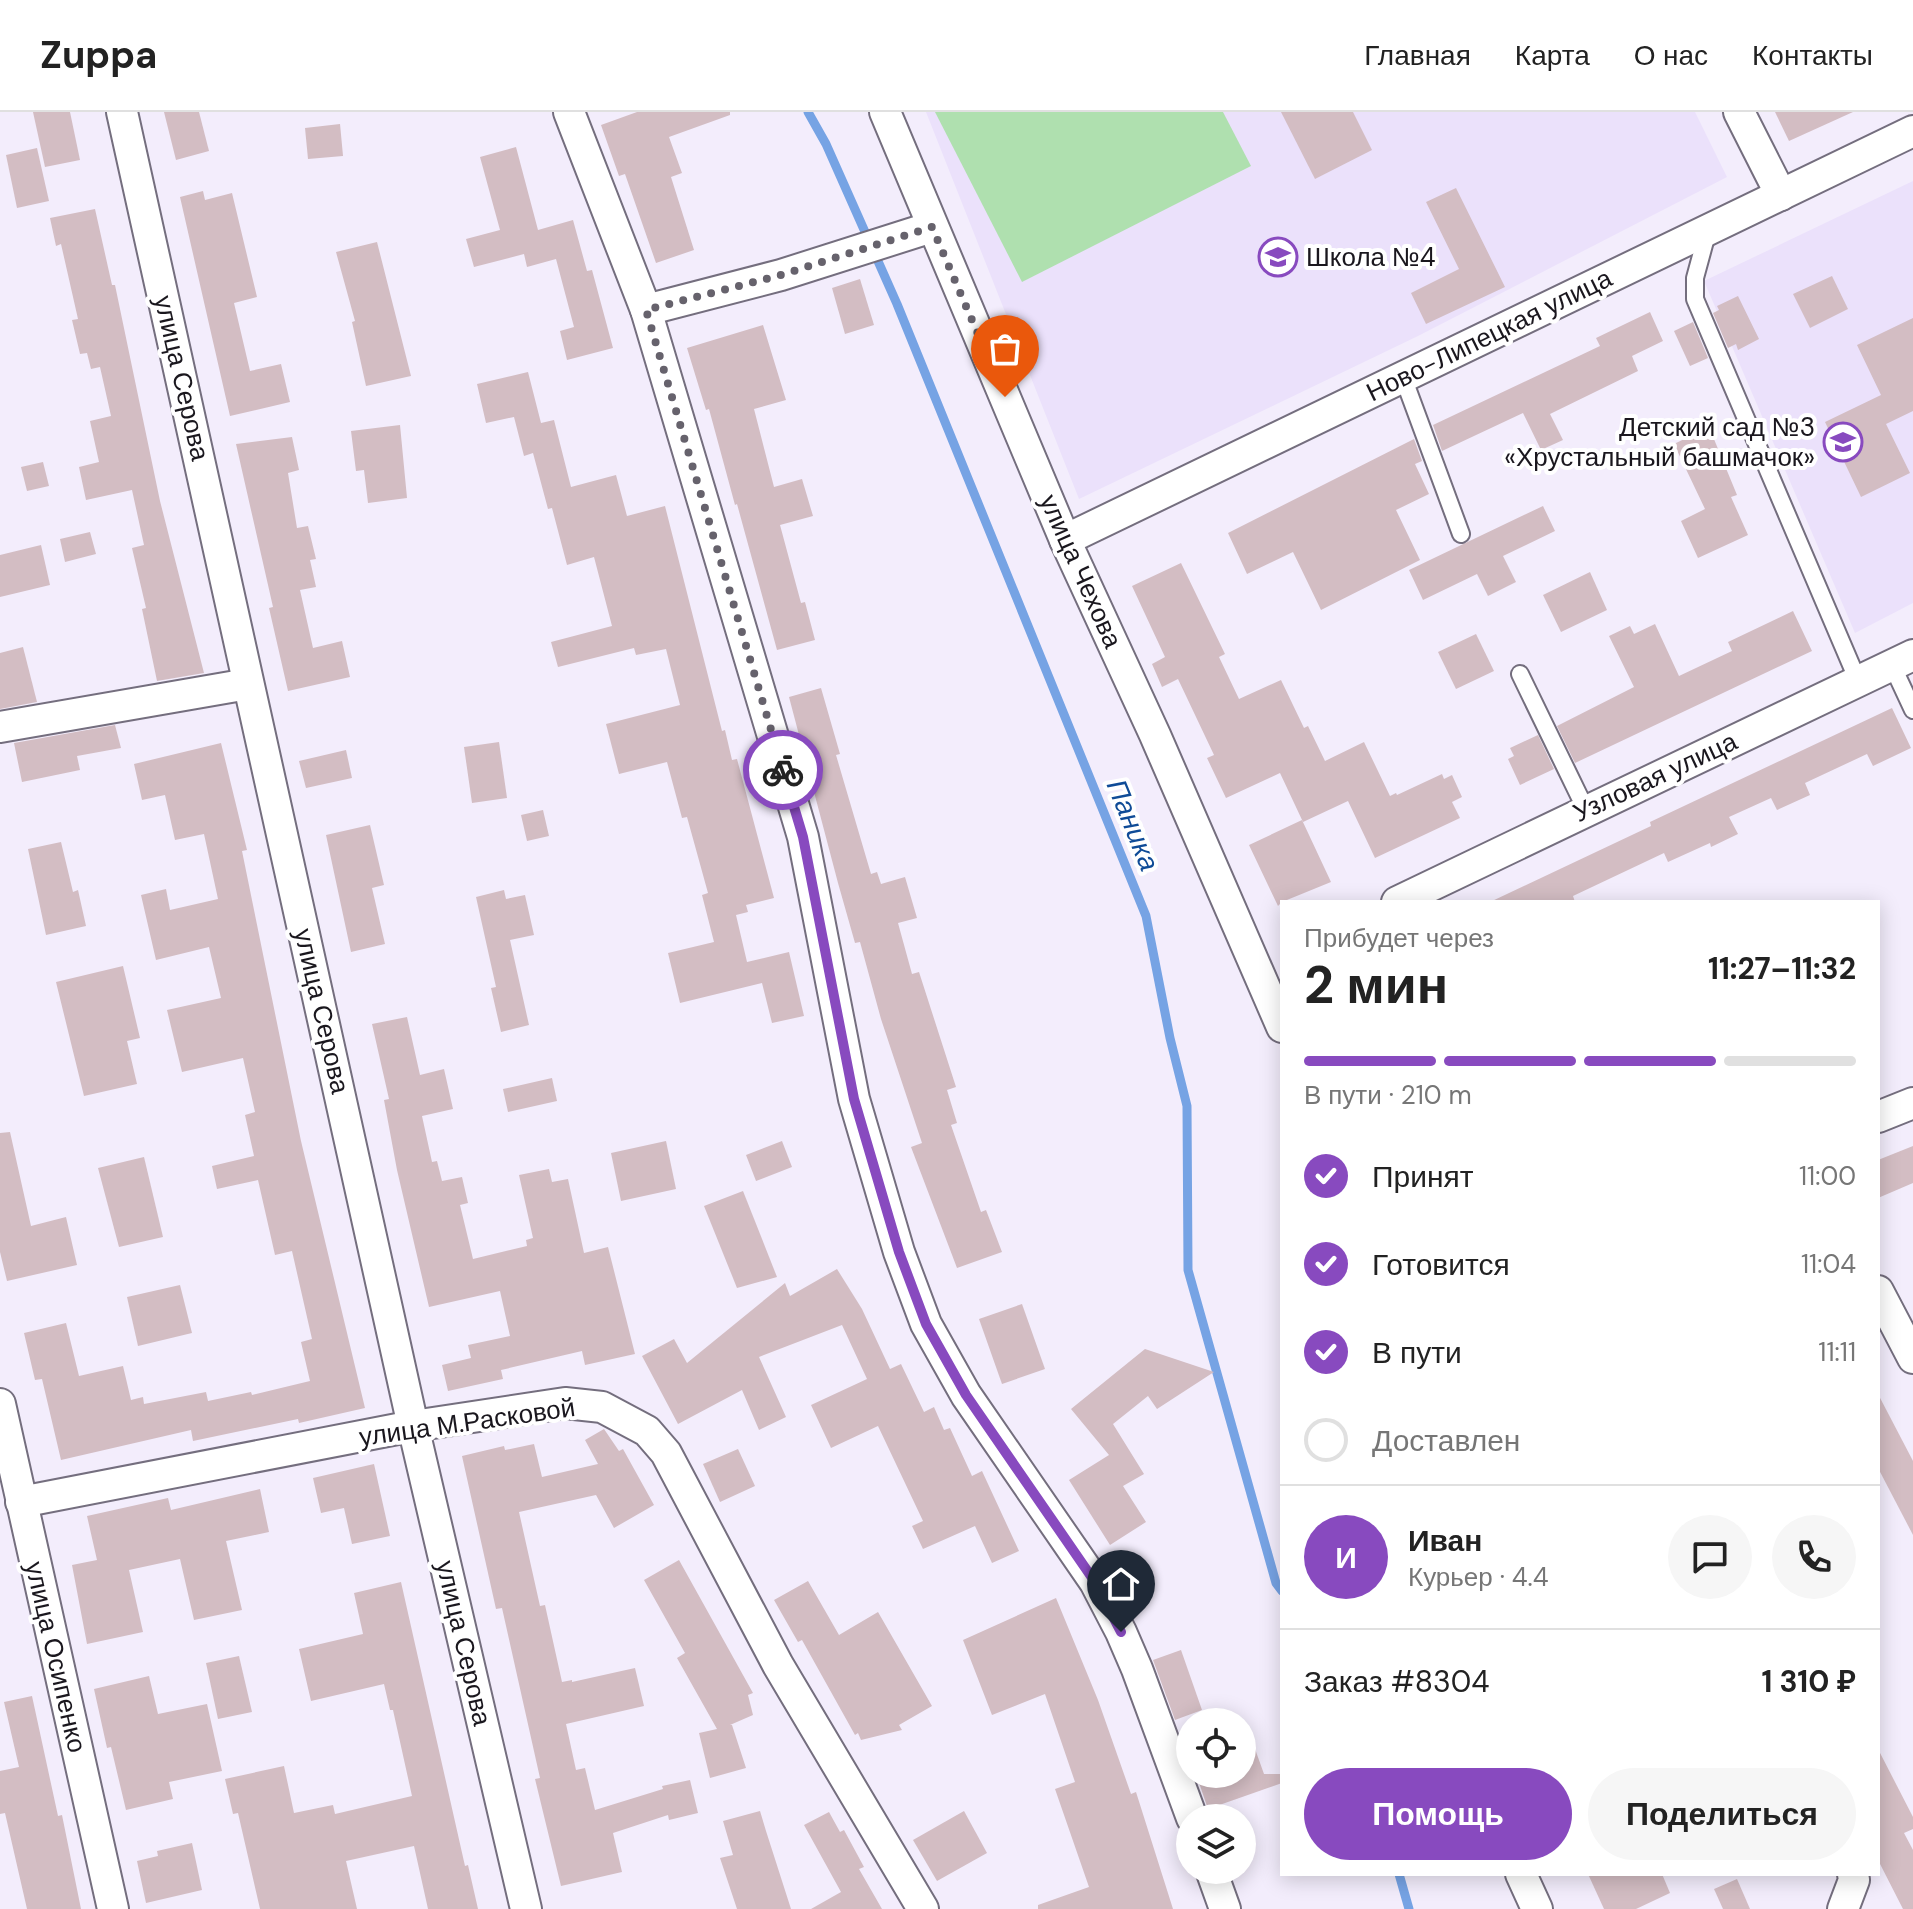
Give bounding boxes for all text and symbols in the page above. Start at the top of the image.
text: Zuppa [40,30,157,80]
text: Главная [1364,37,1471,74]
text: Карта [1515,37,1590,74]
text: О нас [1634,37,1708,74]
text: Контакты [1752,37,1873,74]
school or university icon: Школа №4 [1257,236,1299,278]
place label: Школа №4 [1306,240,1436,274]
street label: Ново-Липецкая улица [1361,260,1618,409]
street label: улица Серова [146,292,218,464]
pin [971,315,1039,397]
icon: bag [983,327,1027,371]
place label: Детский сад №3 «Хрустальный башмачок» [1504,410,1815,474]
school or university icon: Детский сад №3 «Хрустальный башмачок» [1822,421,1864,463]
street label: улица Чехова [1032,489,1130,654]
street label: Узловая улица [1568,724,1743,830]
courier [743,730,823,810]
icon: bike [761,748,805,792]
water label: Паника [1098,774,1168,876]
text: Прибудет через [1304,921,1494,955]
street label: улица Серова [286,925,358,1097]
text: 11:27–11:32 [1708,949,1856,988]
text: 2 мин [1304,951,1448,1019]
text: В пути · 210 m [1304,1078,1472,1112]
icon: check [1304,1154,1348,1198]
text: Принят [1372,1157,1474,1196]
text: 11:00 [1799,1159,1856,1193]
icon: check [1304,1242,1348,1286]
text: Готовится [1372,1245,1510,1284]
text: 11:04 [1801,1247,1856,1281]
icon: check [1304,1330,1348,1374]
text: В пути [1372,1333,1462,1372]
text: 11:11 [1818,1335,1856,1369]
street label: улица М.Расковой [357,1390,577,1454]
text: Доставлен [1372,1421,1520,1460]
button: chat [1668,1515,1752,1599]
button: phone [1772,1515,1856,1599]
text: Иван [1408,1521,1482,1560]
text: И [1335,1538,1357,1577]
pin [1087,1550,1155,1632]
street label: улица Серова [428,1557,500,1729]
street label: улица Осипенко [17,1558,95,1756]
text: Курьер · 4.4 [1408,1560,1548,1594]
icon: home [1099,1562,1143,1606]
text: Заказ #8304 [1304,1662,1490,1701]
text: 1 310 ₽ [1761,1662,1856,1701]
map controls [1176,1708,1256,1884]
button: locate [1176,1708,1256,1788]
button: Помощь [1304,1768,1572,1860]
button: Поделиться [1588,1768,1856,1860]
button: layers [1176,1804,1256,1884]

